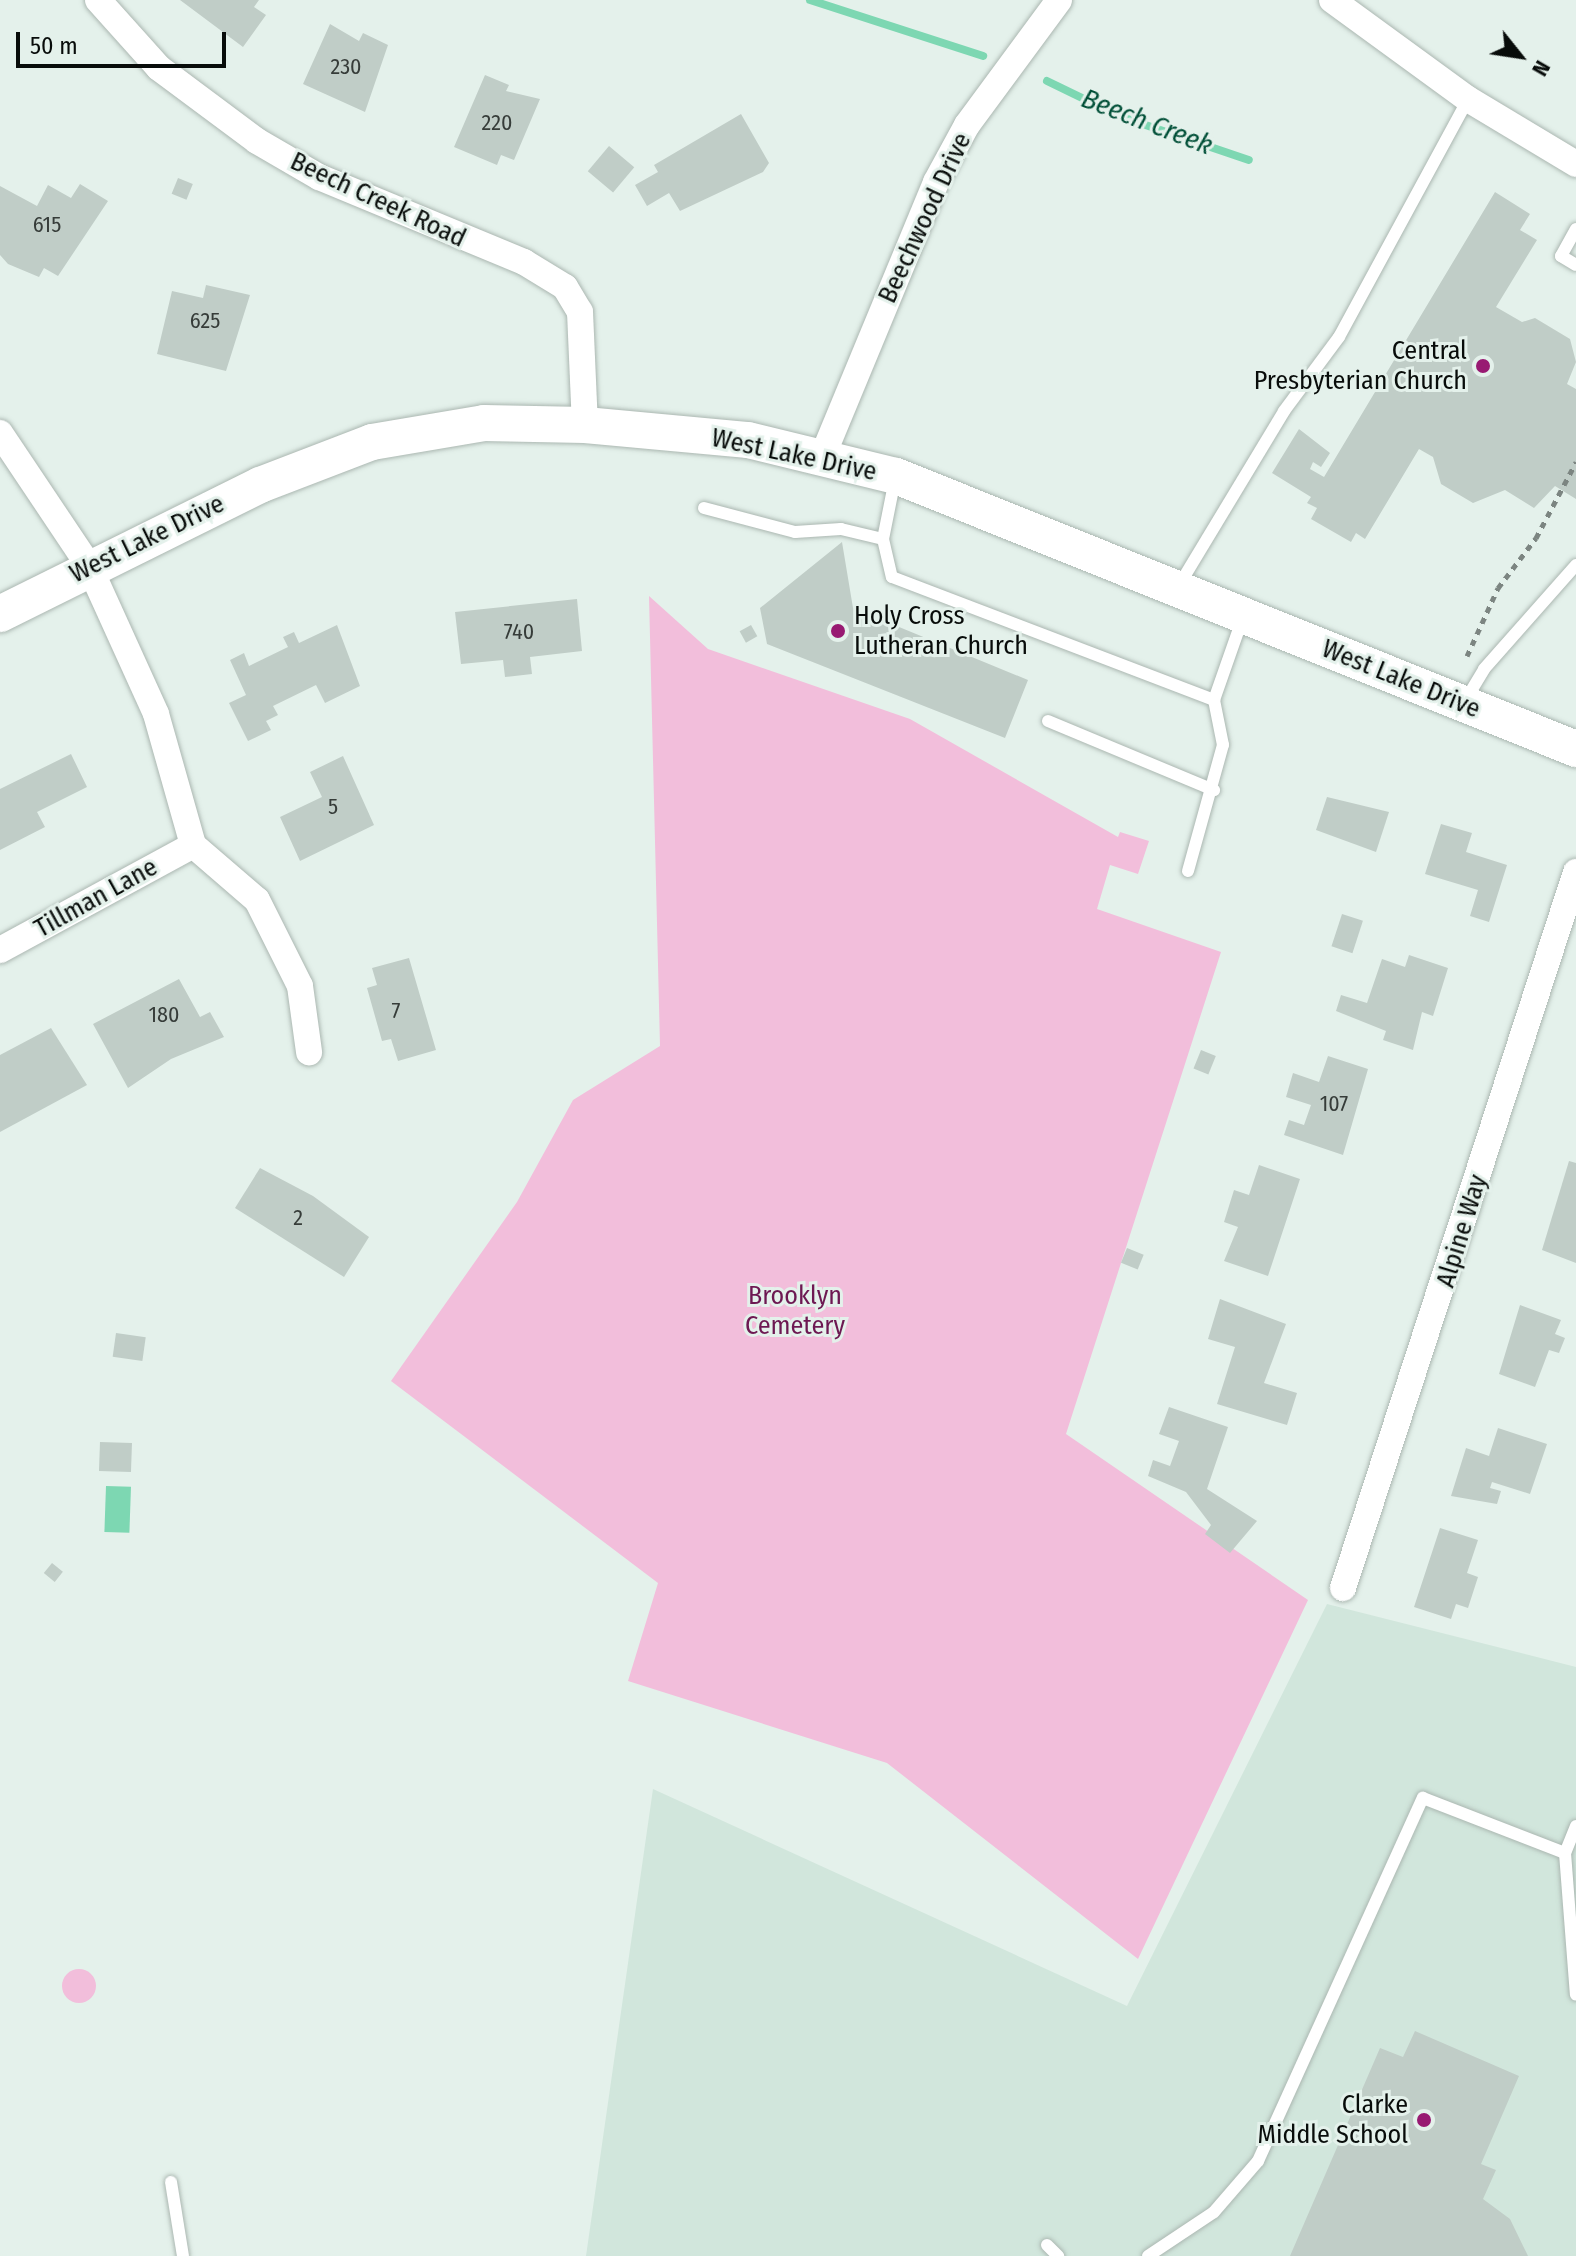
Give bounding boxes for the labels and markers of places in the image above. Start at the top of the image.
place label: Central Presbyterian Church [1254,335,1467,396]
marker: Central Presbyterian Church [1474,357,1492,375]
place label: Holy Cross Lutheran Church [854,600,1028,662]
marker: Holy Cross Lutheran Church [829,622,847,640]
place label: Clarke Middle School [1257,2089,1408,2150]
marker: Clarke Middle School [1415,2111,1433,2129]

